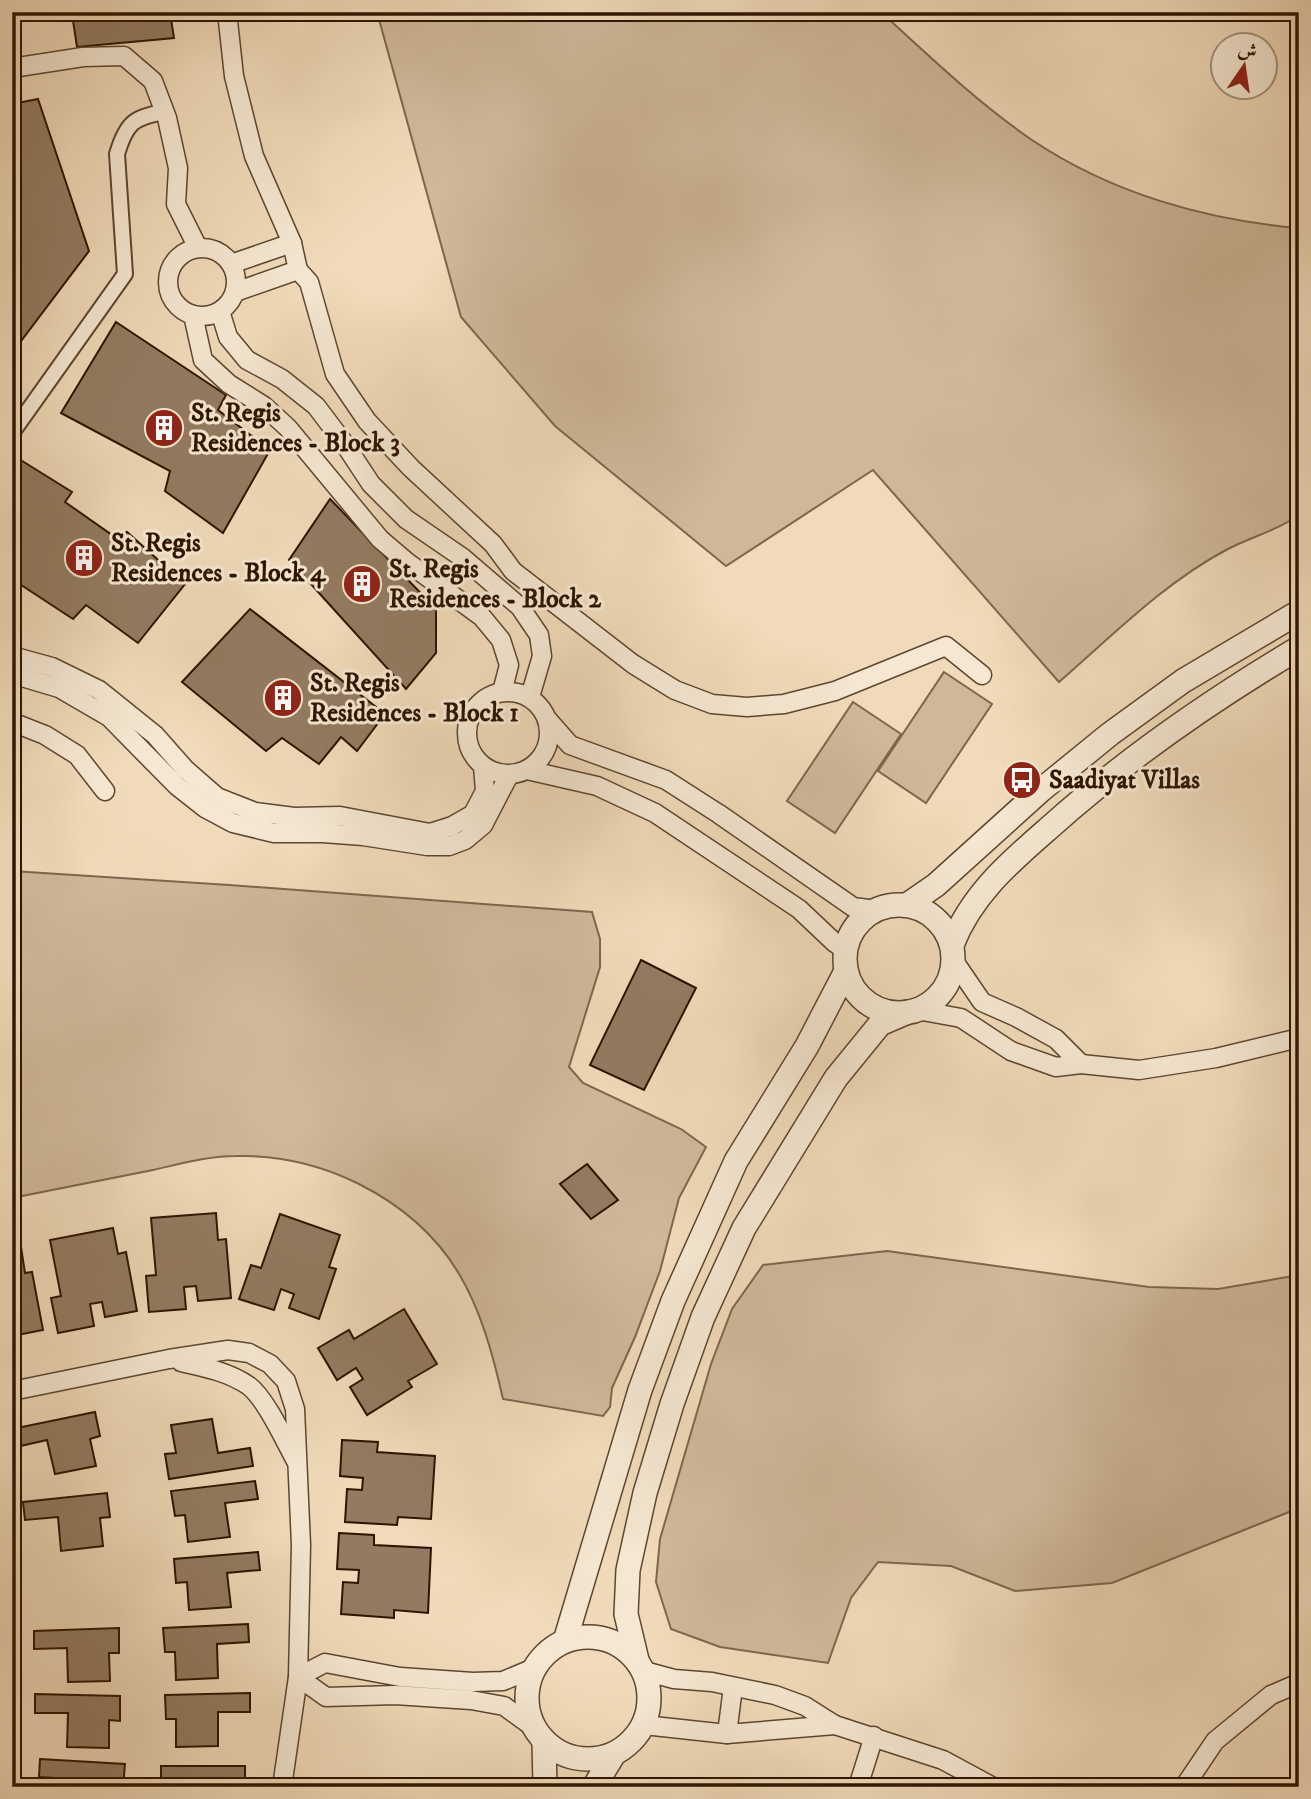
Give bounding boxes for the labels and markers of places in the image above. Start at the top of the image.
place label: St. Regis Residences - Block 3 [191,397,400,460]
building icon: St. Regis Residences - Block 3 [143,407,185,449]
place label: St. Regis Residences - Block 4 [111,527,326,590]
building icon: St. Regis Residences - Block 4 [63,537,105,579]
place label: St. Regis Residences - Block 2 [389,553,602,616]
building icon: St. Regis Residences - Block 2 [341,563,383,605]
place label: St. Regis Residences - Block 1 [310,667,519,730]
building icon: St. Regis Residences - Block 1 [262,677,304,719]
bus stop icon: Saadiyat Villas [1001,759,1043,801]
place label: Saadiyat Villas [1049,764,1200,797]

